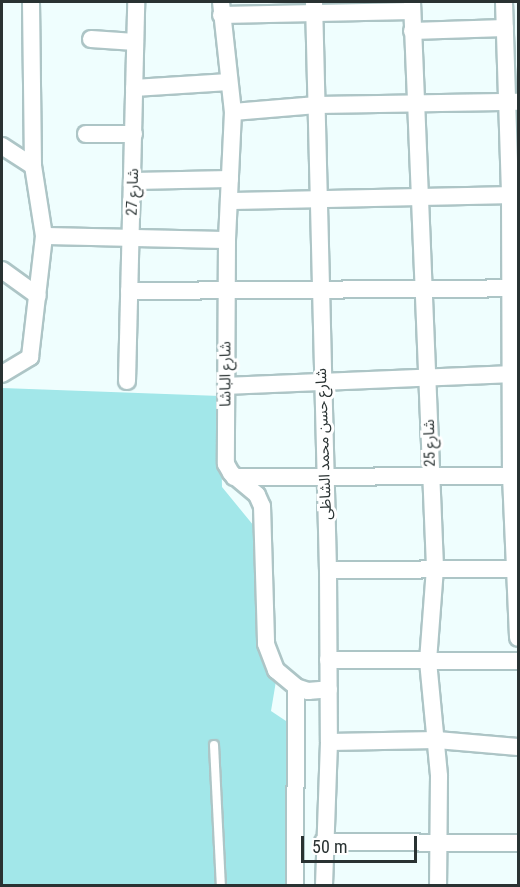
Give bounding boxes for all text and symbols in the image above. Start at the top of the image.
street label: شارع 27 [123,168,143,216]
street label: شارع الباشا [217,341,235,407]
street label: شارع حسن محمد الشاظى [312,368,336,520]
street label: شارع 25 [421,419,439,467]
scale bar [304,824,420,862]
text: 50 m [312,836,347,857]

